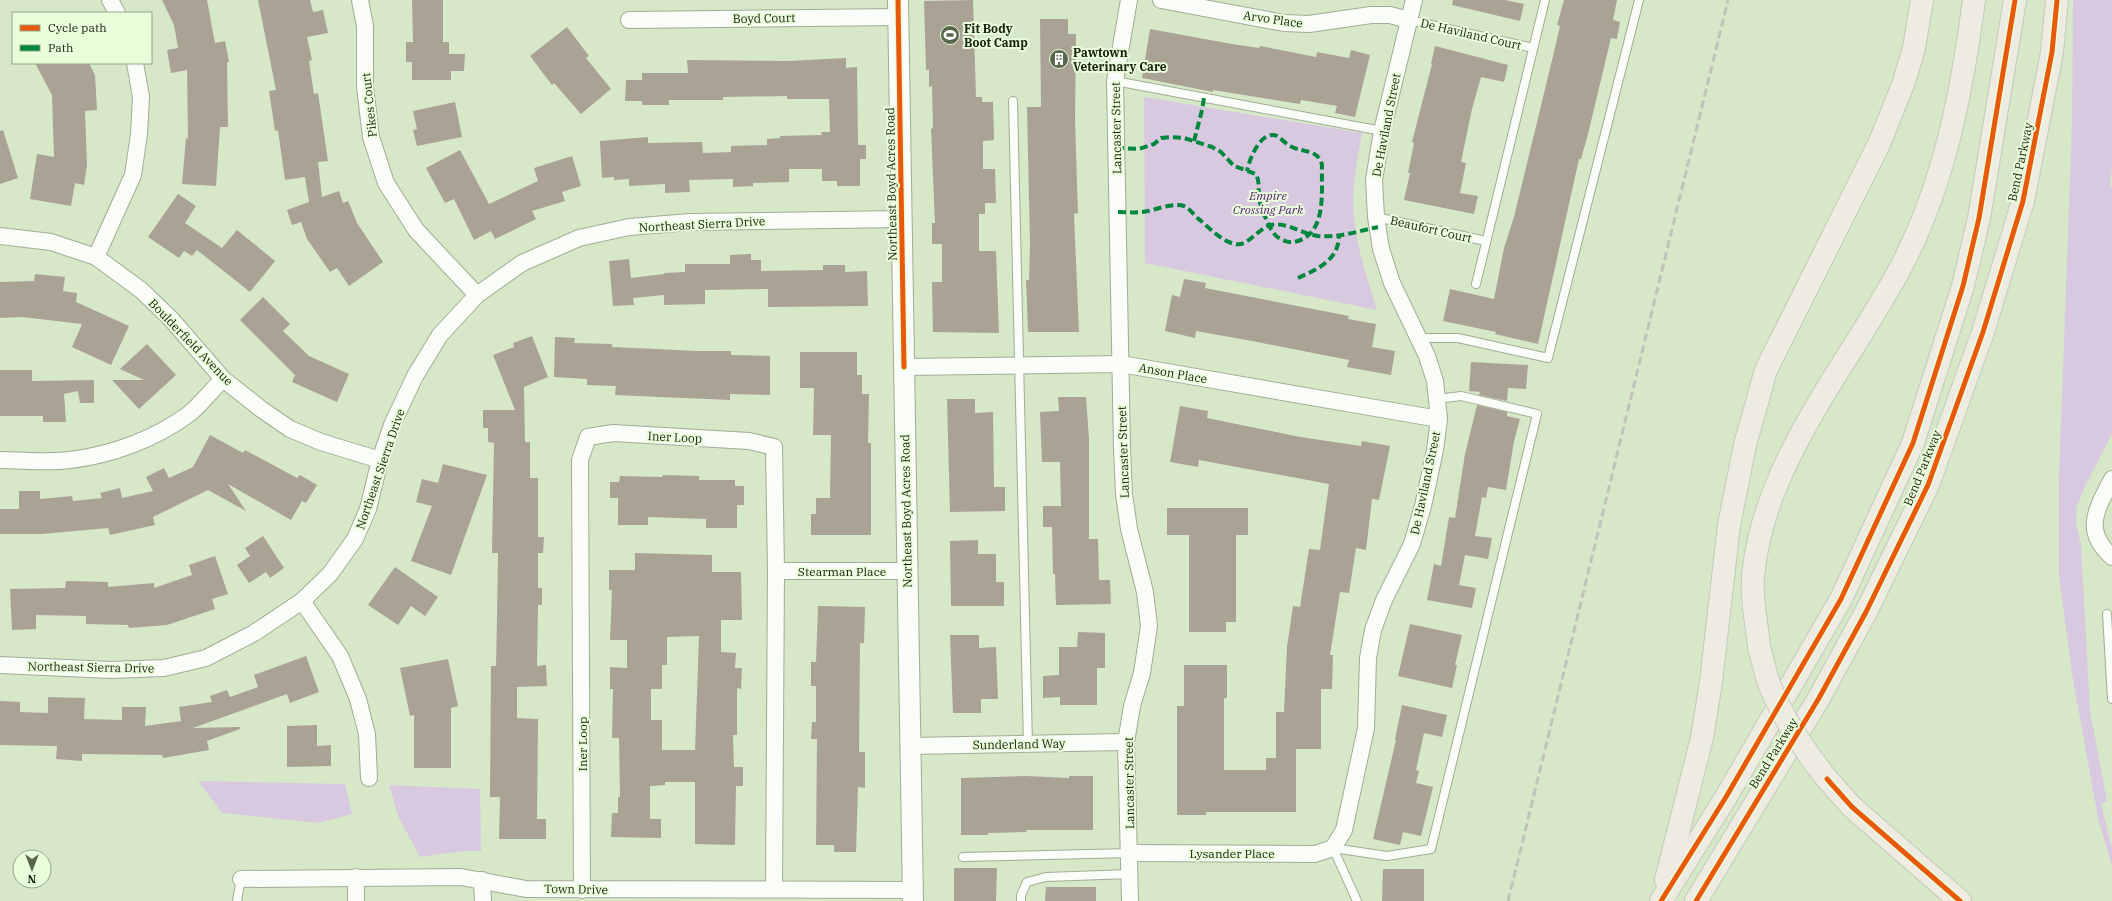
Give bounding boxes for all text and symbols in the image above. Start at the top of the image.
street label: Arvo Place [1242,7,1304,31]
street label: Boyd Court [733,10,795,26]
legend [12,12,152,64]
street label: De Haviland Court [1419,15,1523,53]
text: Cycle path [48,20,107,35]
place label: Fit Body Boot Camp [964,21,1028,50]
sports icon: Fit Body Boot Camp [939,24,961,46]
text: Path [48,40,74,55]
place label: Pawtown Veterinary Care [1073,45,1167,74]
building icon: Pawtown Veterinary Care [1048,48,1070,70]
street label: Pikes Court [358,72,380,138]
street label: De Haviland Street [1369,72,1403,178]
street label: Lancaster Street [1108,82,1124,174]
street label: Northeast Boyd Acres Road [882,107,900,261]
street label: Bend Parkway [2004,121,2036,203]
park label: Empire Crossing Park [1233,188,1304,217]
street label: Beaufort Court [1389,212,1473,246]
street label: Northeast Sierra Drive [638,213,766,235]
street label: Boulderfield Avenue [146,295,236,389]
street label: Anson Place [1138,360,1208,386]
street label: Lancaster Street [1114,406,1132,498]
street label: Northeast Sierra Drive [352,407,408,531]
street label: Bend Parkway [1900,427,1944,508]
street label: Iner Loop [647,428,703,446]
street label: De Haviland Street [1407,430,1443,536]
street label: Northeast Boyd Acres Road [897,434,915,588]
street label: Stearman Place [798,564,886,579]
street label: Northeast Sierra Drive [28,658,154,676]
street label: Bend Parkway [1745,714,1801,791]
street label: Iner Loop [575,717,590,771]
street label: Sunderland Way [972,736,1066,752]
street label: Lancaster Street [1121,737,1137,829]
street label: Lysander Place [1189,846,1275,861]
north arrow [12,849,52,889]
text: N [27,872,36,886]
street label: Town Drive [544,881,608,897]

